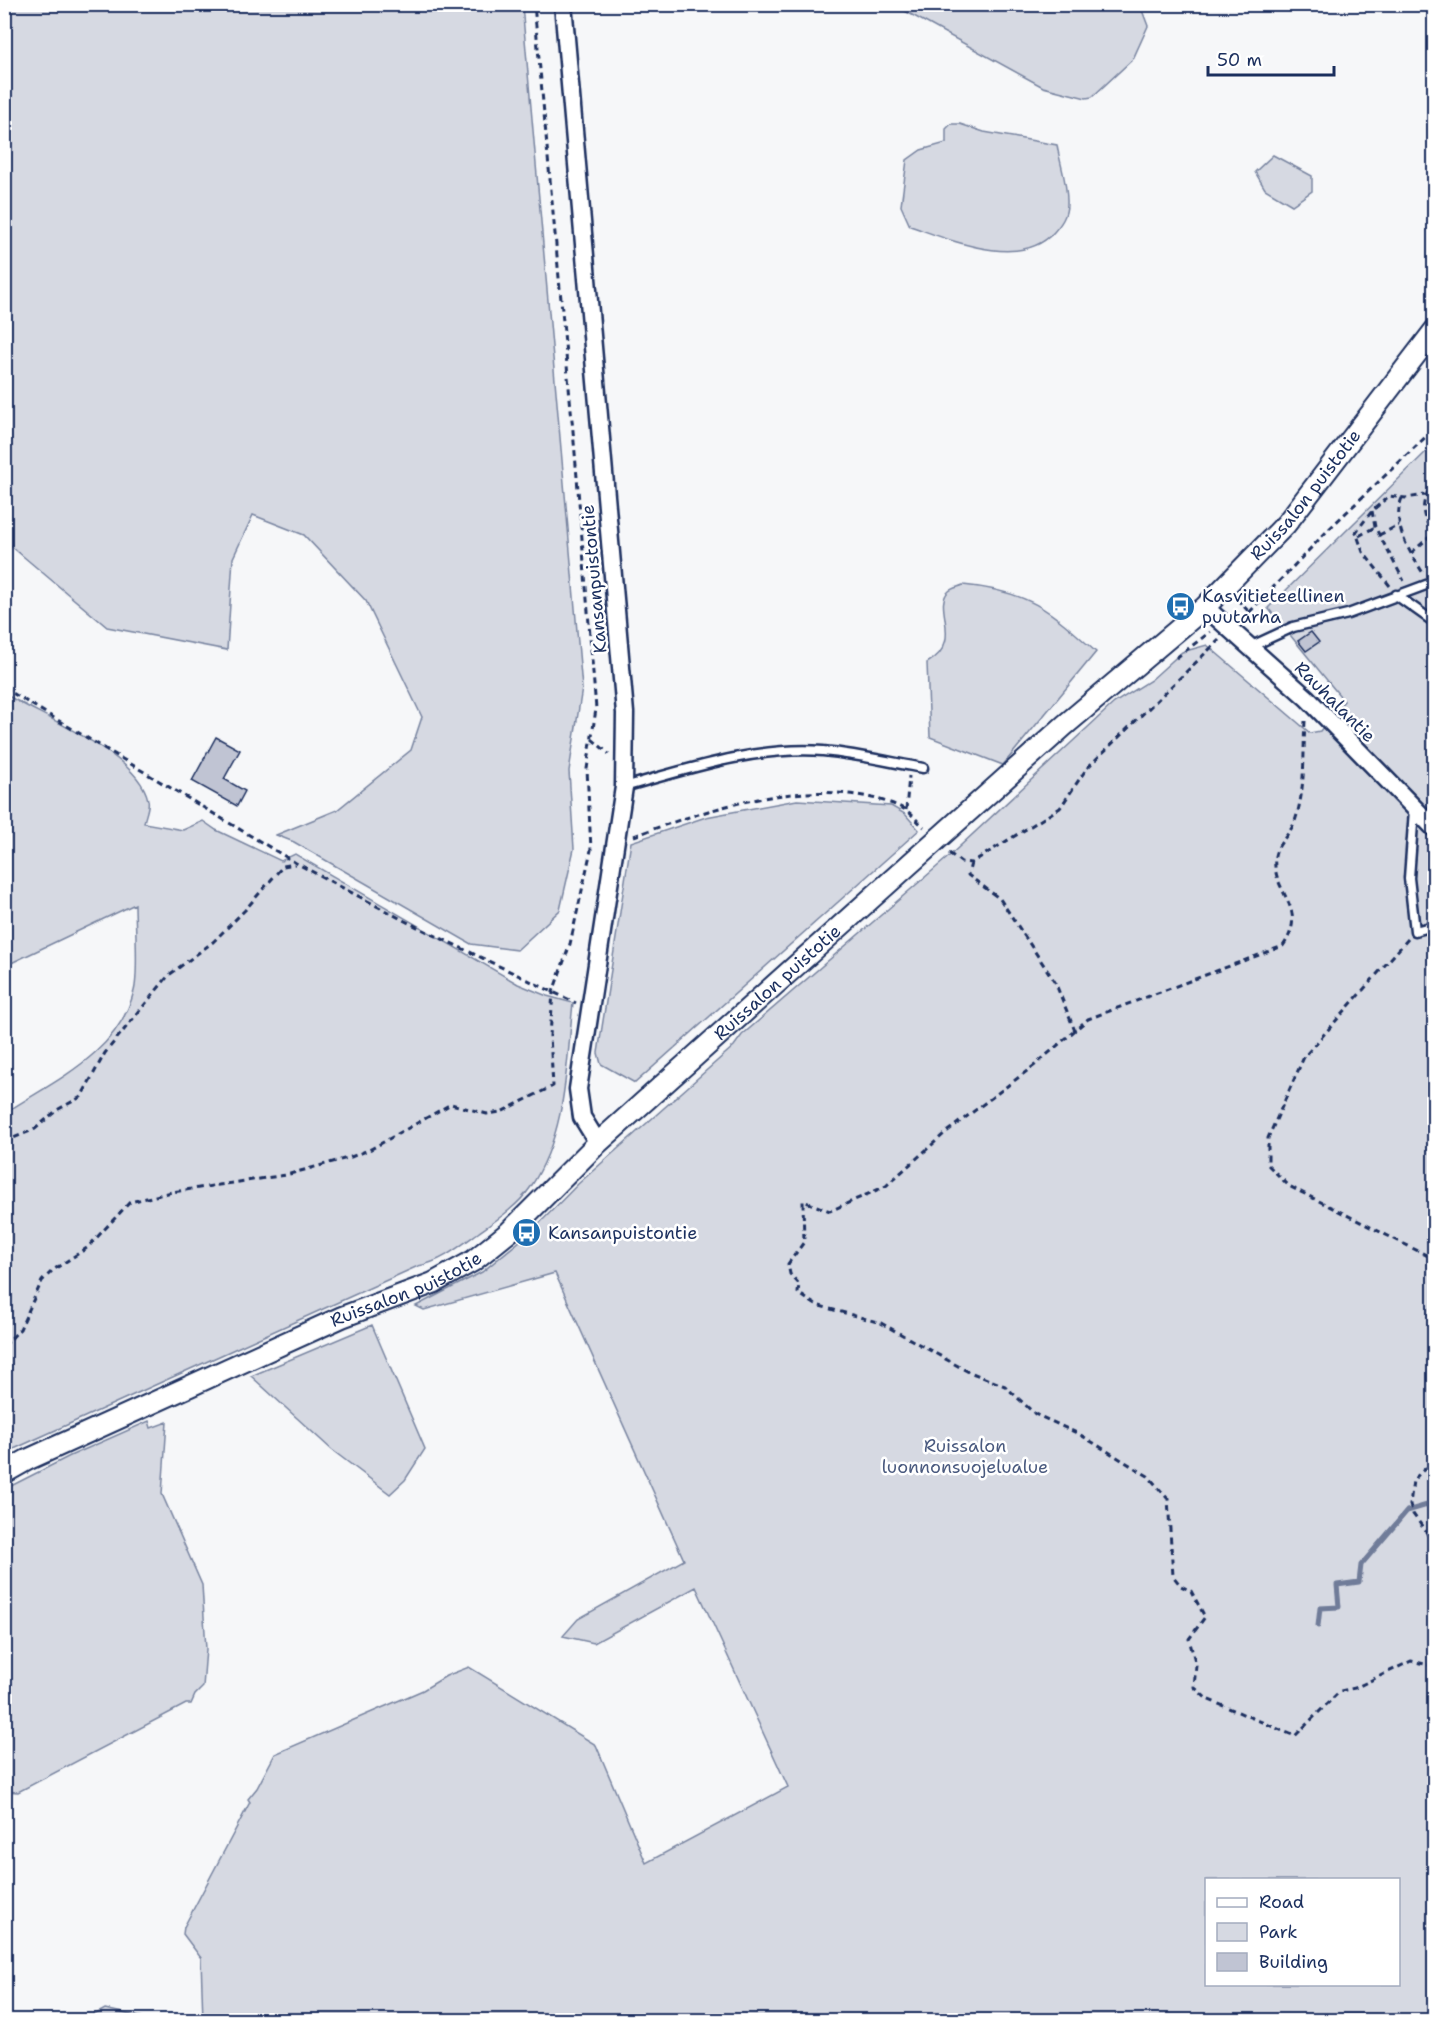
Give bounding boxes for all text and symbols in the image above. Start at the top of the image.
scale bar [1208,39,1334,77]
text: 50 m [1217,48,1262,72]
street label: Ruissalon puistotie [1245,424,1366,566]
street label: Kansanpuistontie [576,504,612,654]
place label: Kasvitieteellinen puutarha [1202,584,1344,629]
bus stop icon: Kasvitieteellinen puutarha [1165,590,1197,622]
street label: Rauhalantie [1289,656,1381,748]
street label: Ruissalon puistotie [709,919,846,1046]
bus stop icon: Kansanpuistontie [511,1217,543,1249]
place label: Kansanpuistontie [548,1221,697,1245]
street label: Ruissalon puistotie [326,1246,487,1333]
park label: Ruissalon luonnonsuojelualue [882,1434,1048,1479]
legend [1205,1878,1400,1986]
text: Road [1259,1890,1304,1914]
text: Park [1259,1920,1298,1944]
text: Building [1259,1950,1328,1974]

